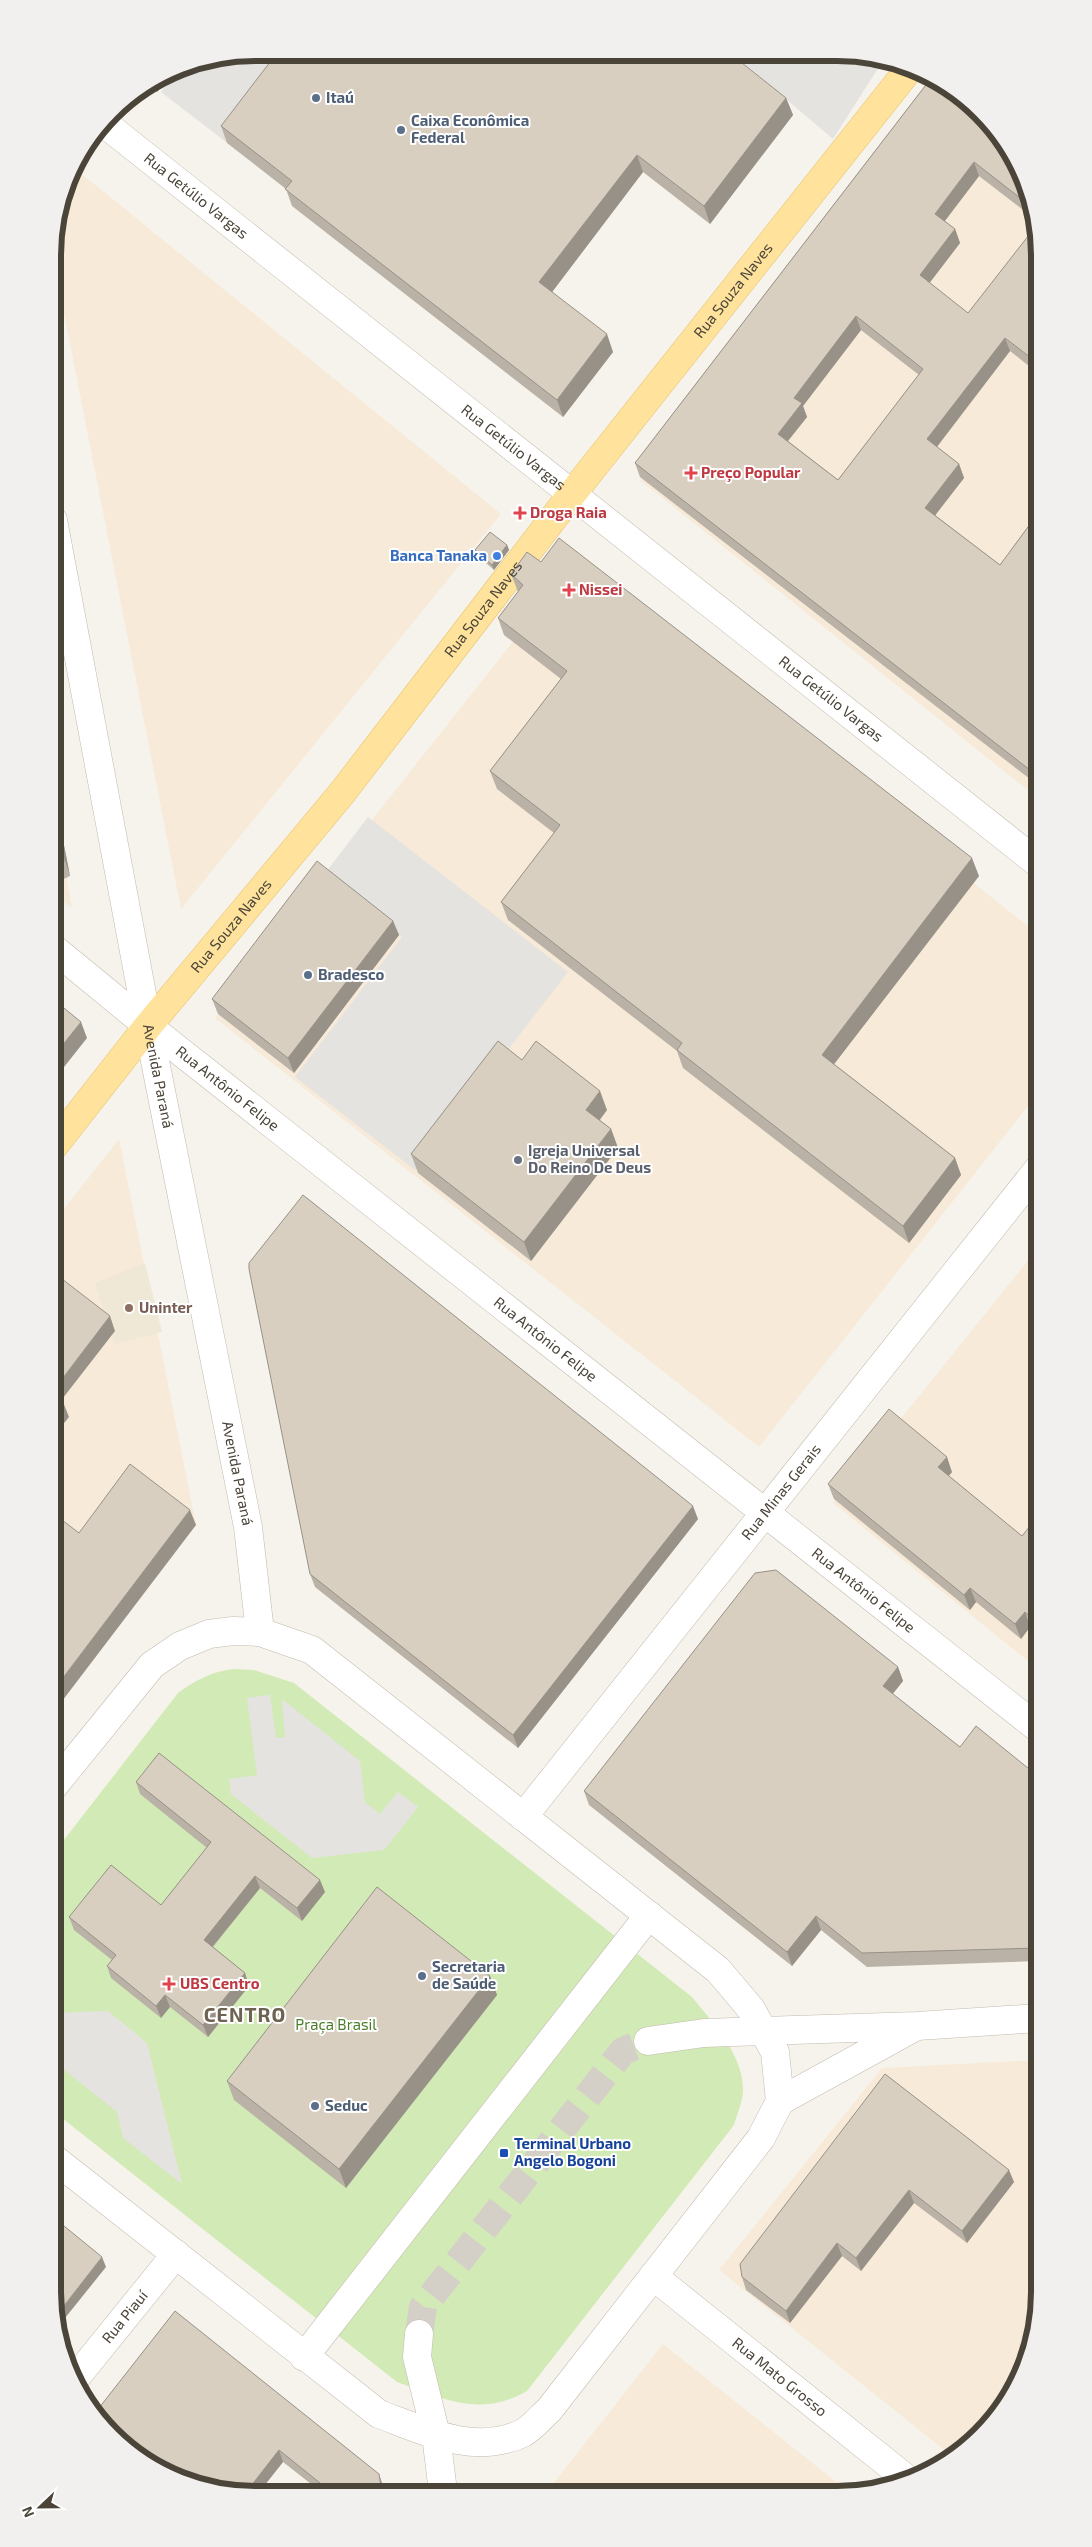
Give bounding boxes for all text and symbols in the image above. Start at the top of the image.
place label: Itaú [326,88,354,106]
marker: Itaú [310,92,322,104]
place label: Caixa Econômica Federal [411,111,529,146]
marker: Caixa Econômica Federal [395,124,407,136]
street label: Rua Getúlio Vargas [141,148,252,242]
street label: Rua Souza Naves [689,239,776,341]
street label: Rua Getúlio Vargas [458,400,570,494]
place label: Preço Popular [701,463,801,483]
marker: Preço Popular [685,467,697,479]
place label: Droga Raia [530,503,607,521]
marker: Droga Raia [514,507,526,519]
place label: Banca Tanaka [390,546,487,564]
marker: Banca Tanaka [491,550,503,562]
street label: Rua Souza Naves [440,557,525,660]
place label: Nissei [579,580,623,598]
marker: Nissei [563,584,575,596]
street label: Rua Getúlio Vargas [776,651,887,745]
street label: Rua Souza Naves [186,875,275,976]
place label: Bradesco [318,965,384,983]
marker: Bradesco [302,969,314,981]
street label: Avenida Paraná [140,1022,178,1130]
street label: Rua Antônio Felipe [173,1042,283,1134]
place label: Igreja Universal Do Reino De Deus [528,1141,651,1176]
marker: Igreja Universal Do Reino De Deus [512,1154,524,1166]
street label: Rua Antônio Felipe [491,1292,601,1385]
place label: Uninter [139,1298,193,1316]
marker: Uninter [123,1302,135,1314]
street label: Avenida Paraná [219,1419,257,1527]
street label: Rua Minas Gerais [737,1440,824,1543]
street label: Rua Antônio Felipe [809,1543,919,1636]
place label: Secretaria de Saúde [432,1957,505,1992]
marker: Secretaria de Saúde [416,1970,428,1982]
place label: UBS Centro [180,1974,260,1992]
marker: UBS Centro [162,1977,176,1991]
district label: CENTRO [204,2002,286,2026]
park label: Praça Brasil [295,2015,377,2034]
place label: Seduc [325,2096,368,2114]
marker: Seduc [309,2100,321,2112]
place label: Terminal Urbano Angelo Bogoni [514,2134,631,2169]
marker: Terminal Urbano Angelo Bogoni [498,2147,510,2159]
street label: Rua Piauí [97,2285,152,2346]
street label: Rua Mato Grosso [729,2333,831,2420]
north arrow [15,2482,65,2532]
text: N [18,2504,37,2520]

